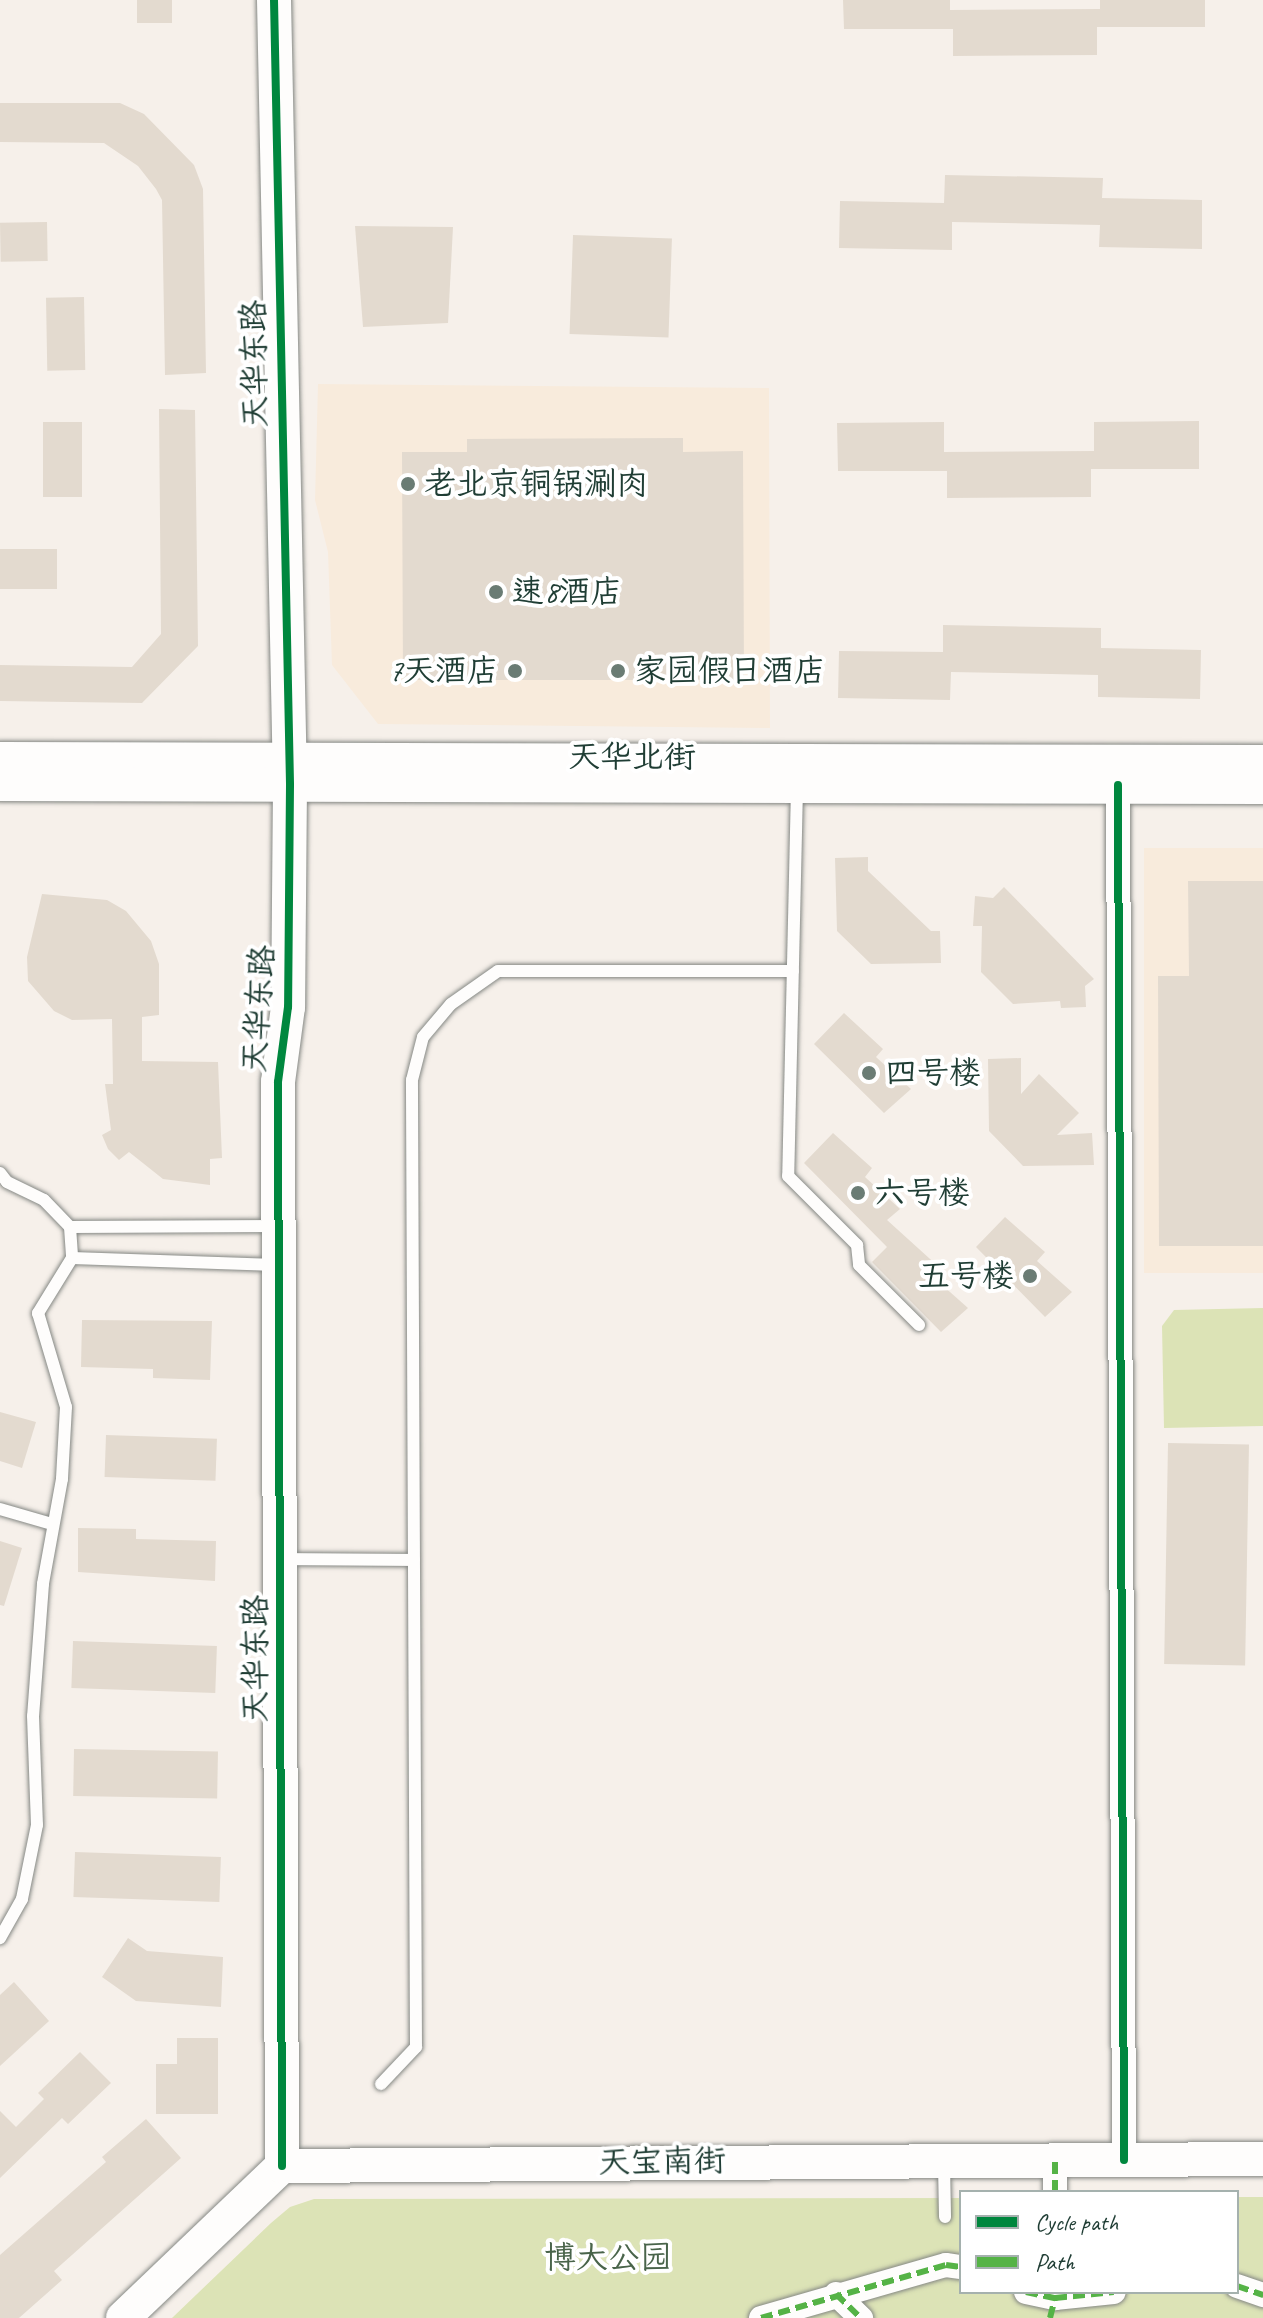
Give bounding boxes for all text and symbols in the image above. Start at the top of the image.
street label: 天华东路 [235,300,275,428]
place label: 老北京铜锅涮肉 [424,465,648,503]
marker: 老北京铜锅涮肉 [399,475,417,493]
place label: 速8酒店 [512,573,622,611]
marker: 速8酒店 [487,583,505,601]
place label: 7天酒店 [389,652,499,690]
place label: 家园假日酒店 [634,652,826,690]
marker: 7天酒店 [506,662,524,680]
marker: 家园假日酒店 [609,662,627,680]
street label: 天华北街 [568,738,696,776]
street label: 天华东路 [235,944,283,1074]
place label: 四号楼 [885,1054,981,1092]
marker: 四号楼 [860,1064,878,1082]
place label: 六号楼 [874,1174,970,1212]
marker: 六号楼 [849,1184,867,1202]
place label: 五号楼 [918,1257,1014,1295]
marker: 五号楼 [1021,1267,1039,1285]
street label: 天华东路 [237,1595,275,1723]
street label: 天宝南街 [598,2142,726,2182]
legend [959,2190,1239,2294]
text: Cycle path [1035,2207,1118,2237]
park label: 博大公园 [544,2239,672,2277]
text: Path [1035,2247,1075,2277]

